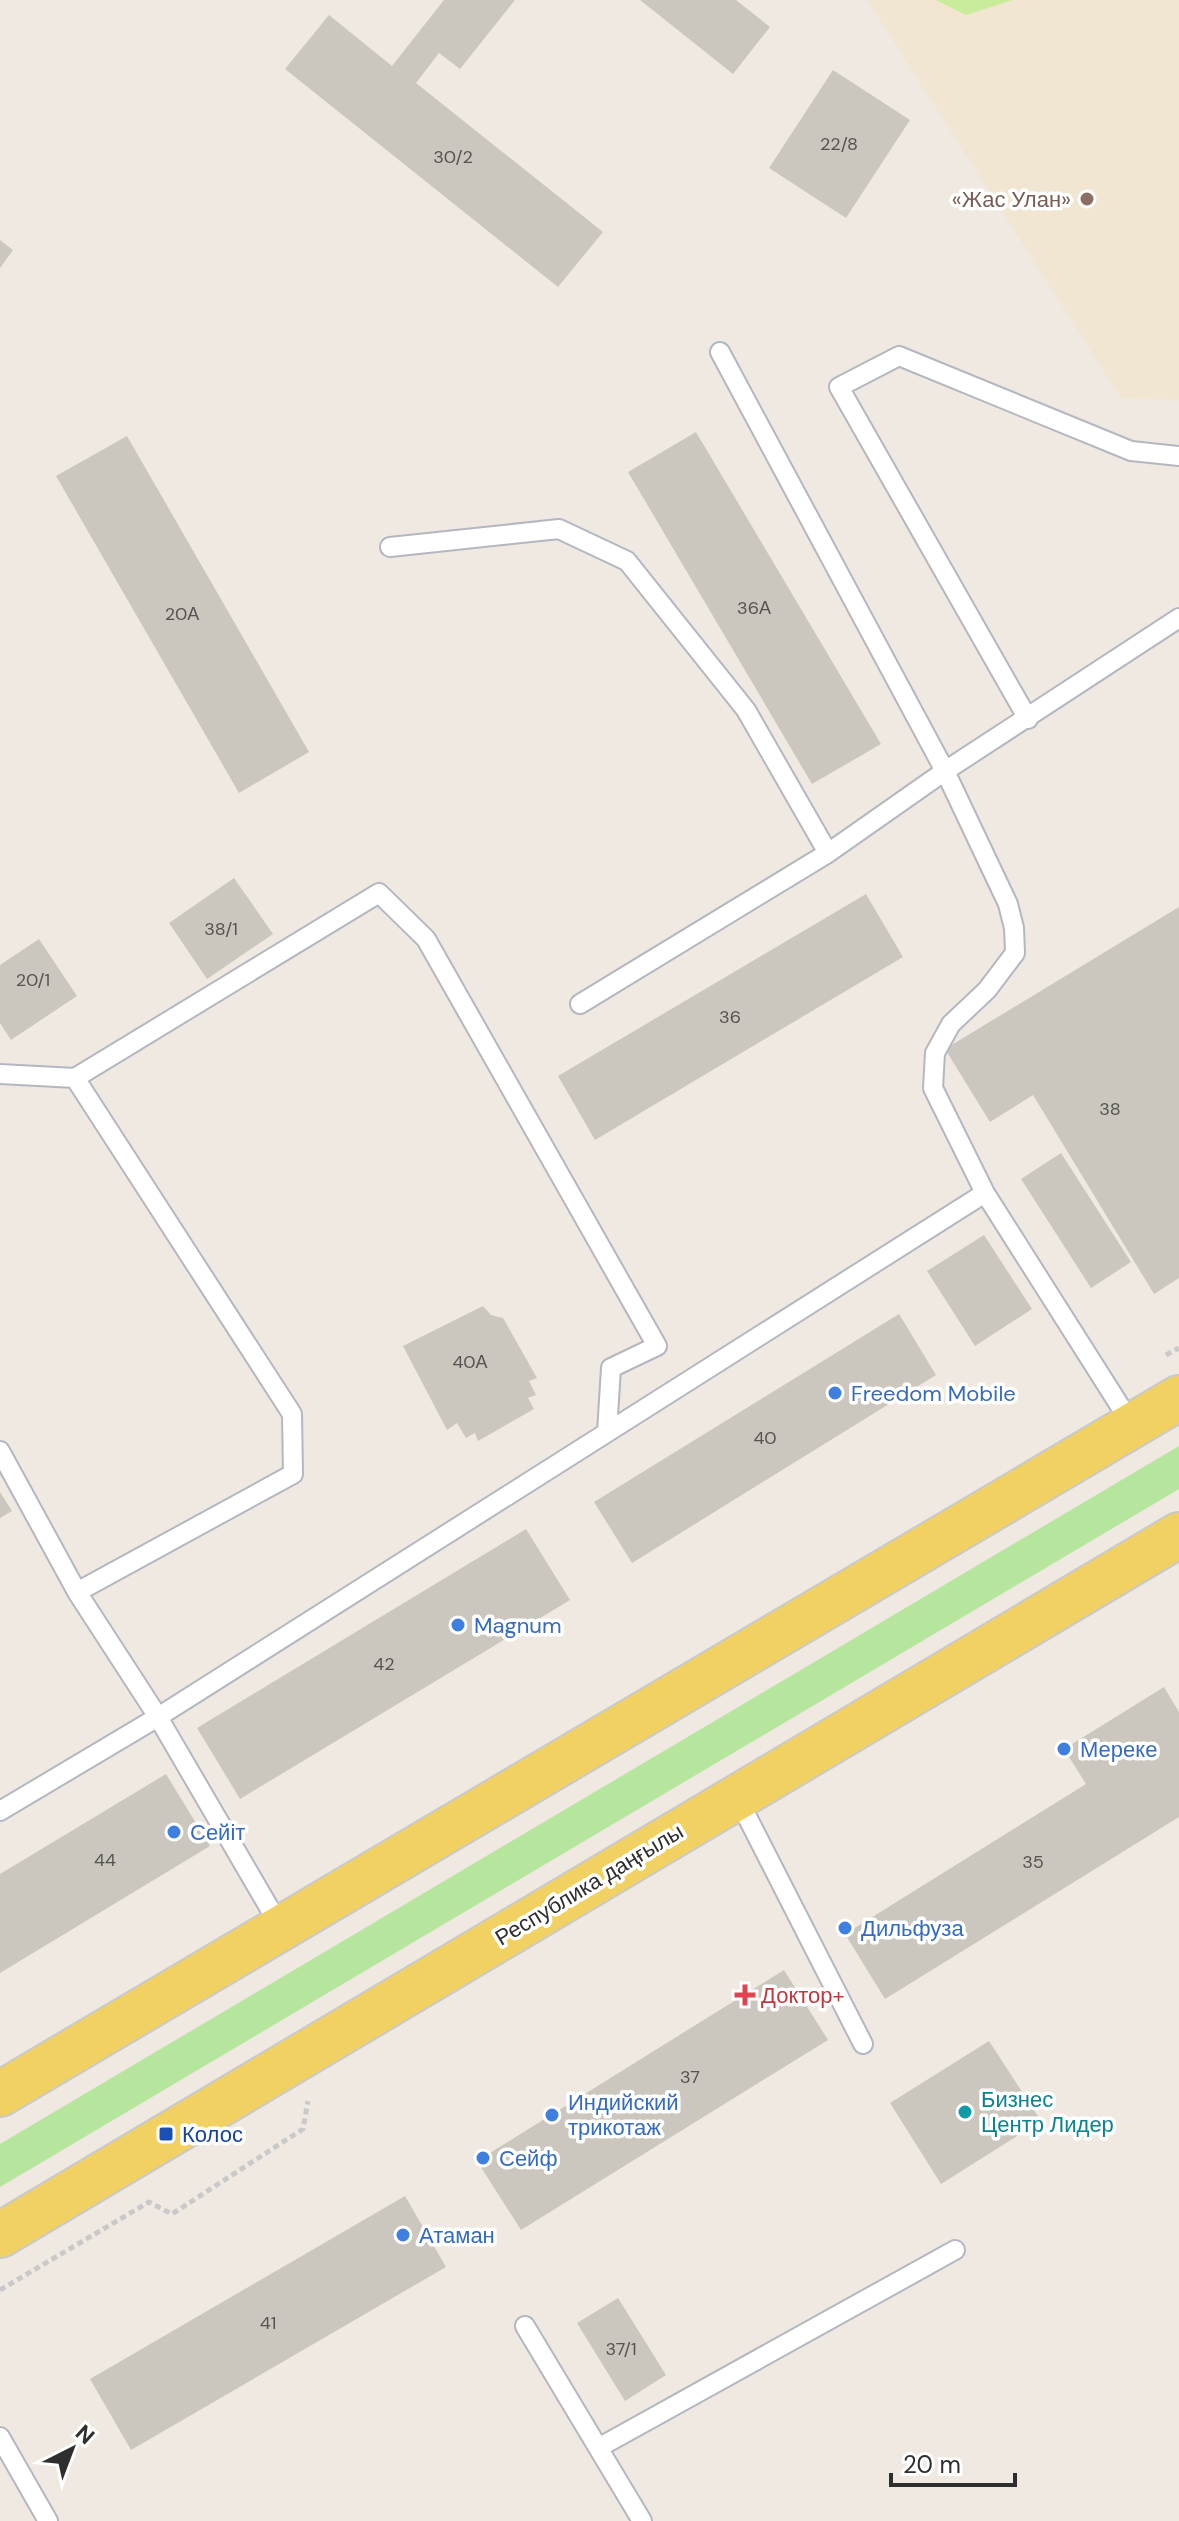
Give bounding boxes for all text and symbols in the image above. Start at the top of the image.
house number: 22/8 [820,132,858,156]
house number: 30/2 [433,145,473,169]
place label: «Жас Улан» [952,185,1071,214]
marker: «Жас Улан» [1078,190,1096,208]
house number: 36А [737,596,771,620]
house number: 20А [165,602,199,626]
house number: 38/1 [204,917,238,941]
house number: 20/1 [16,968,50,992]
house number: 36 [719,1005,741,1029]
house number: 38 [1099,1097,1121,1121]
house number: 40А [452,1350,488,1374]
place label: Freedom Mobile [851,1379,1016,1408]
marker: Freedom Mobile [826,1384,844,1402]
house number: 40 [753,1426,777,1450]
place label: Magnum [474,1611,562,1640]
marker: Magnum [449,1616,467,1634]
house number: 42 [373,1652,395,1676]
place label: Мереке [1080,1735,1157,1764]
marker: Мереке [1055,1740,1073,1758]
street label: Республика даңғылы [490,1817,689,1952]
place label: Сейіт [190,1818,245,1847]
marker: Сейіт [165,1823,183,1841]
house number: 44 [94,1848,116,1872]
house number: 35 [1022,1850,1044,1874]
place label: Дильфуза [861,1914,964,1943]
marker: Дильфуза [836,1919,854,1937]
place label: Доктор+ [761,1981,845,2010]
marker: Доктор+ [736,1986,754,2004]
house number: 37 [680,2065,700,2089]
place label: Бизнес Центр Лидер [981,2085,1114,2139]
place label: Индийский трикотаж [568,2088,679,2142]
marker: Бизнес Центр Лидер [956,2103,974,2121]
marker: Индийский трикотаж [543,2106,561,2124]
place label: Колос [182,2120,243,2149]
marker: Колос [157,2125,175,2143]
place label: Сейф [499,2144,558,2173]
marker: Сейф [474,2149,492,2167]
place label: Атаман [419,2221,495,2250]
marker: Атаман [394,2226,412,2244]
house number: 41 [260,2311,276,2335]
house number: 37/1 [605,2337,637,2361]
north arrow [32,2409,112,2489]
text: N [69,2418,101,2451]
scale bar [891,2437,1015,2487]
text: 20 m [903,2449,961,2480]

